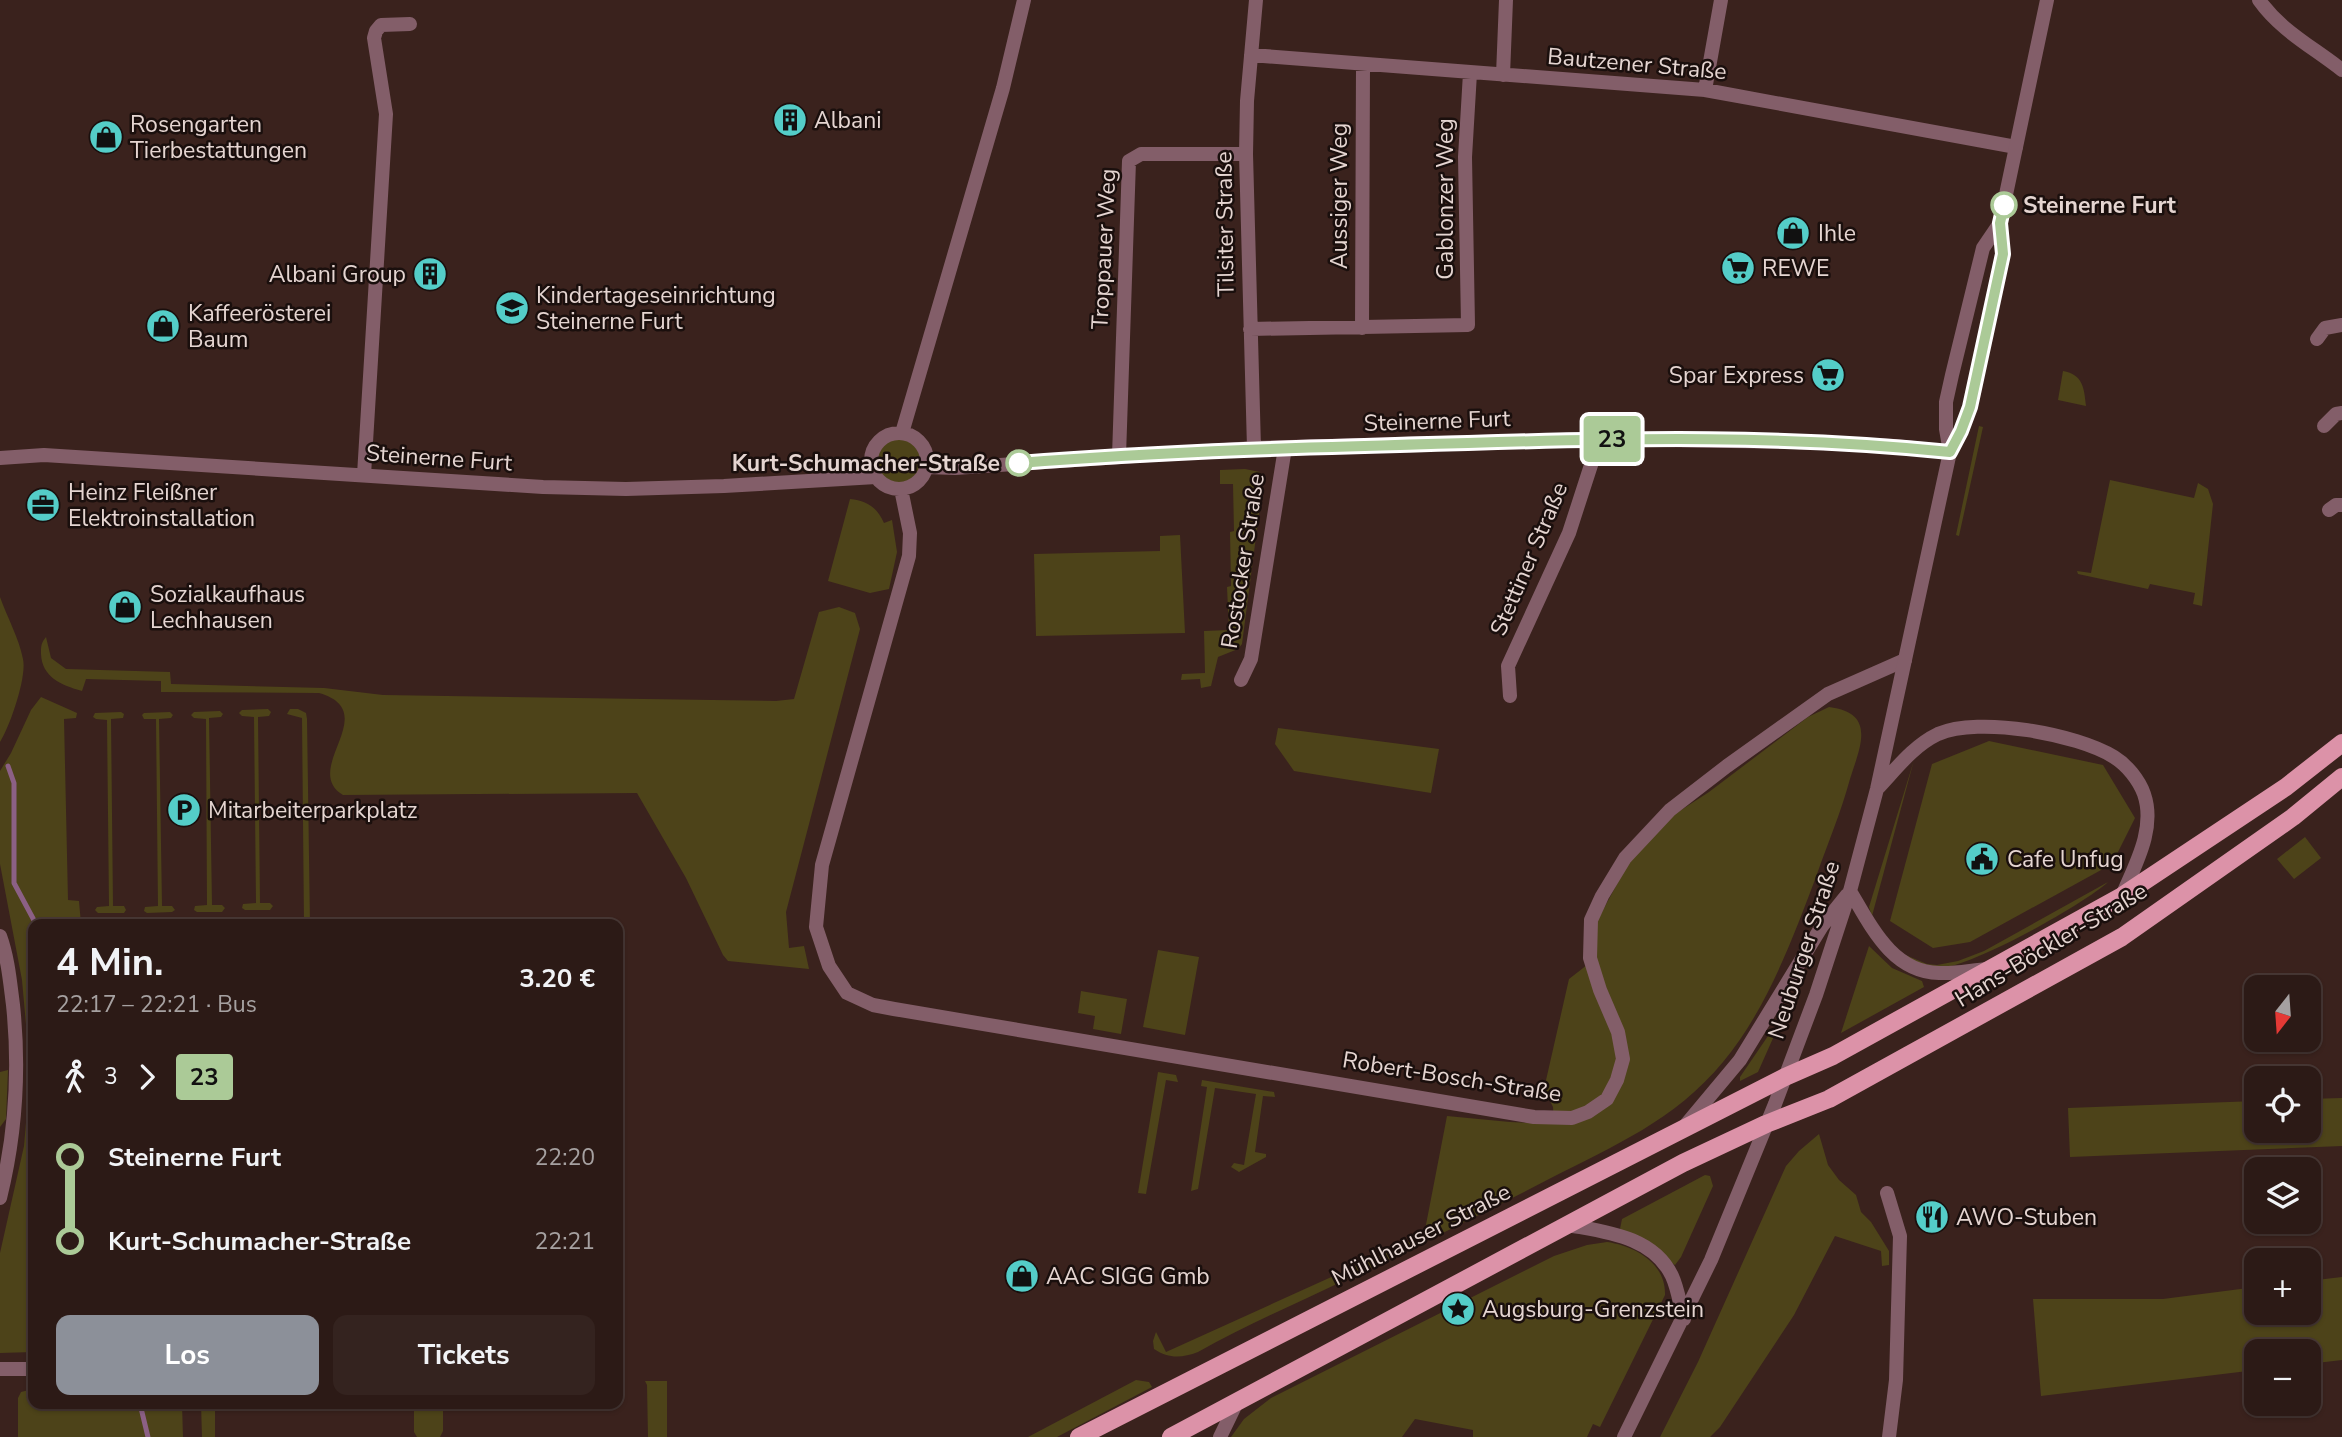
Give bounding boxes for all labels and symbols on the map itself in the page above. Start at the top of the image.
street label: Bautzener Straße [1546,41,1728,87]
building icon: Albani [771,101,809,139]
place label: Albani [814,105,882,136]
place label: Rosengarten Tierbestattungen [130,109,307,166]
shop icon: Rosengarten Tierbestattungen [87,118,125,156]
street label: Gablonzer Weg [1430,118,1461,280]
street label: Aussiger Weg [1324,123,1355,269]
street label: Tilsiter Straße [1208,151,1242,297]
street label: Troppauer Weg [1084,168,1124,330]
place label: Steinerne Furt [2023,190,2176,221]
marker: Steinerne Furt [1991,192,2017,218]
shop icon: Ihle [1774,214,1812,252]
place label: Ihle [1818,218,1856,249]
supermarket icon: REWE [1719,249,1757,287]
place label: REWE [1762,253,1829,284]
building icon: Albani Group [411,255,449,293]
place label: Albani Group [269,259,406,290]
place label: Kindertageseinrichtung Steinerne Furt [536,280,776,337]
school or university icon: Kindertageseinrichtung Steinerne Furt [493,289,531,327]
place label: Kaffeerösterei Baum [188,298,331,355]
shop icon: Kaffeerösterei Baum [144,307,182,345]
supermarket icon: Spar Express [1809,356,1847,394]
place label: Spar Express [1669,360,1804,391]
street label: Steinerne Furt [1363,403,1512,439]
line badge: 23 [1580,416,1644,462]
street label: Steinerne Furt [365,437,514,479]
place label: Kurt-Schumacher-Straße [732,448,1000,479]
marker: Kurt-Schumacher-Straße [1006,450,1032,476]
street label: Rostocker Straße [1214,471,1272,651]
place label: Heinz Fleißner Elektroinstallation [68,477,255,534]
street label: Stettiner Straße [1483,478,1575,640]
office icon: Heinz Fleißner Elektroinstallation [24,486,62,524]
place label: Sozialkaufhaus Lechhausen [150,579,305,636]
shop icon: Sozialkaufhaus Lechhausen [106,588,144,626]
parking icon: Mitarbeiterparkplatz [165,791,203,829]
place label: Mitarbeiterparkplatz [208,795,417,826]
public building icon: Cafe Unfug [1963,840,2001,878]
place label: Cafe Unfug [2007,844,2124,875]
street label: Neuburger Straße [1761,857,1847,1043]
street label: Hans-Böckler-Straße [1949,875,2153,1015]
north arrow [2244,975,2320,1052]
street label: Robert-Bosch-Straße [1340,1044,1564,1110]
street label: Mühlhauser Straße [1326,1176,1516,1294]
restaurant icon: AWO-Stuben [1913,1198,1951,1236]
place label: AWO-Stuben [1956,1202,2097,1233]
shop icon: AAC SIGG Gmb [1003,1257,1041,1295]
place label: AAC SIGG Gmb [1046,1261,1210,1292]
place icon: Augsburg-Grenzstein [1439,1290,1477,1328]
place label: Augsburg-Grenzstein [1482,1294,1704,1325]

